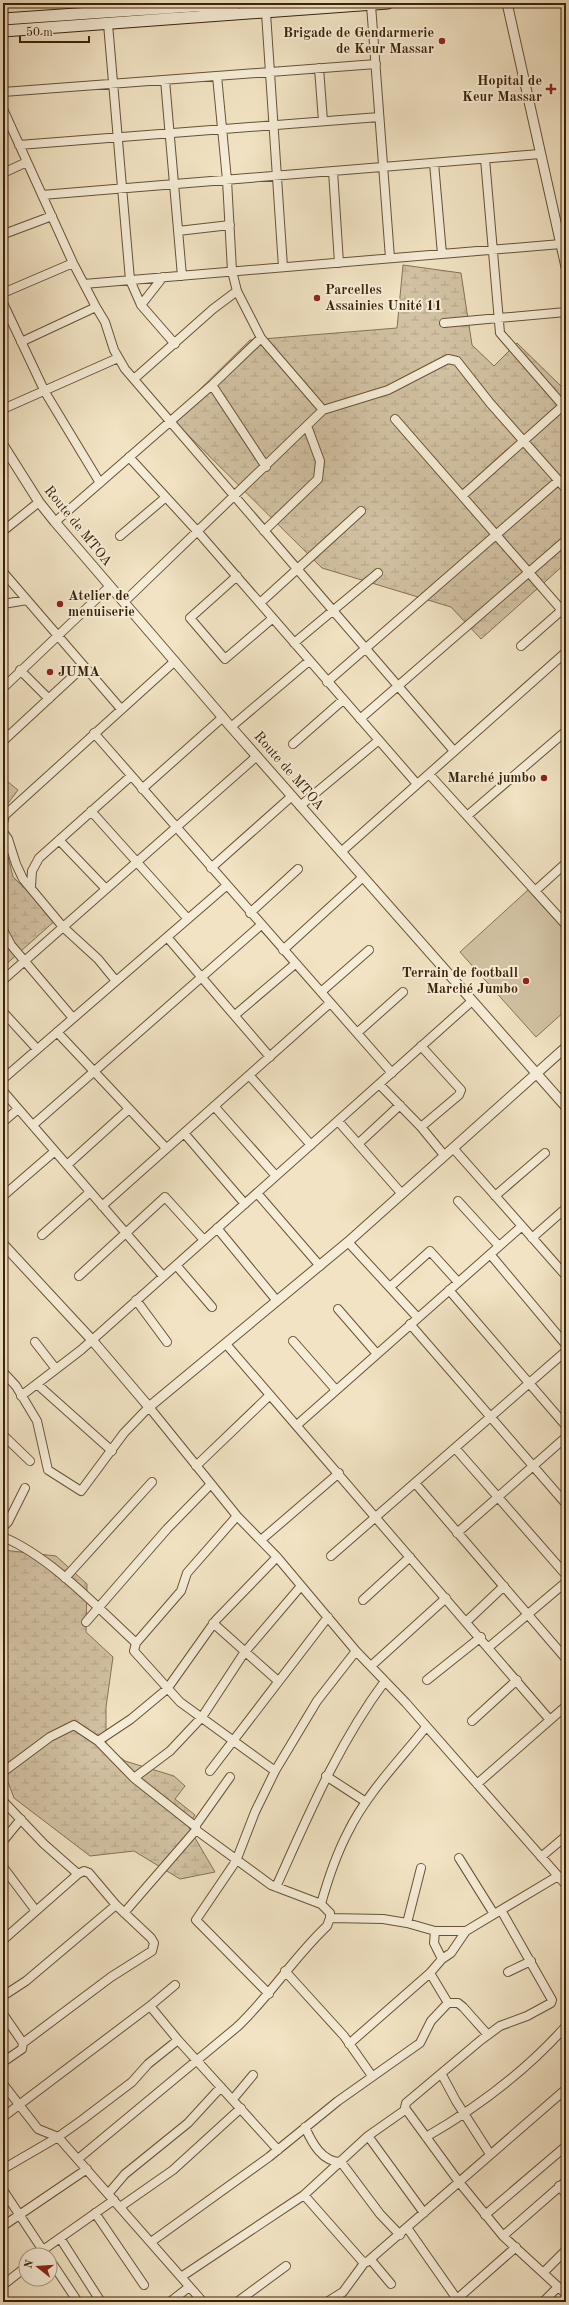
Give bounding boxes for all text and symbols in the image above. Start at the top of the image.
scale bar [20,18,89,44]
text: 50 m [26,26,53,39]
place label: Brigade de Gendarmerie de Keur Massar [283,26,434,56]
marker: Brigade de Gendarmerie de Keur Massar [437,36,447,46]
place label: Hopital de Keur Massar [462,74,542,104]
marker: Hopital de Keur Massar [545,83,557,95]
place label: Parcelles Assainies Unité 11 [325,283,442,313]
marker: Parcelles Assainies Unité 11 [312,293,322,303]
street label: Route de MTOA [41,483,115,569]
place label: Atelier de menuiserie [68,589,135,619]
marker: Atelier de menuiserie [55,599,65,609]
place label: JUMA [58,665,100,679]
marker: JUMA [45,667,55,677]
street label: Route de MTOA [251,729,327,813]
place label: Marché jumbo [448,771,536,785]
marker: Marché jumbo [539,773,549,783]
place label: Terrain de football Marché Jumbo [402,966,518,996]
marker: Terrain de football Marché Jumbo [521,976,531,986]
north arrow [18,2247,58,2287]
text: N [23,2258,37,2270]

